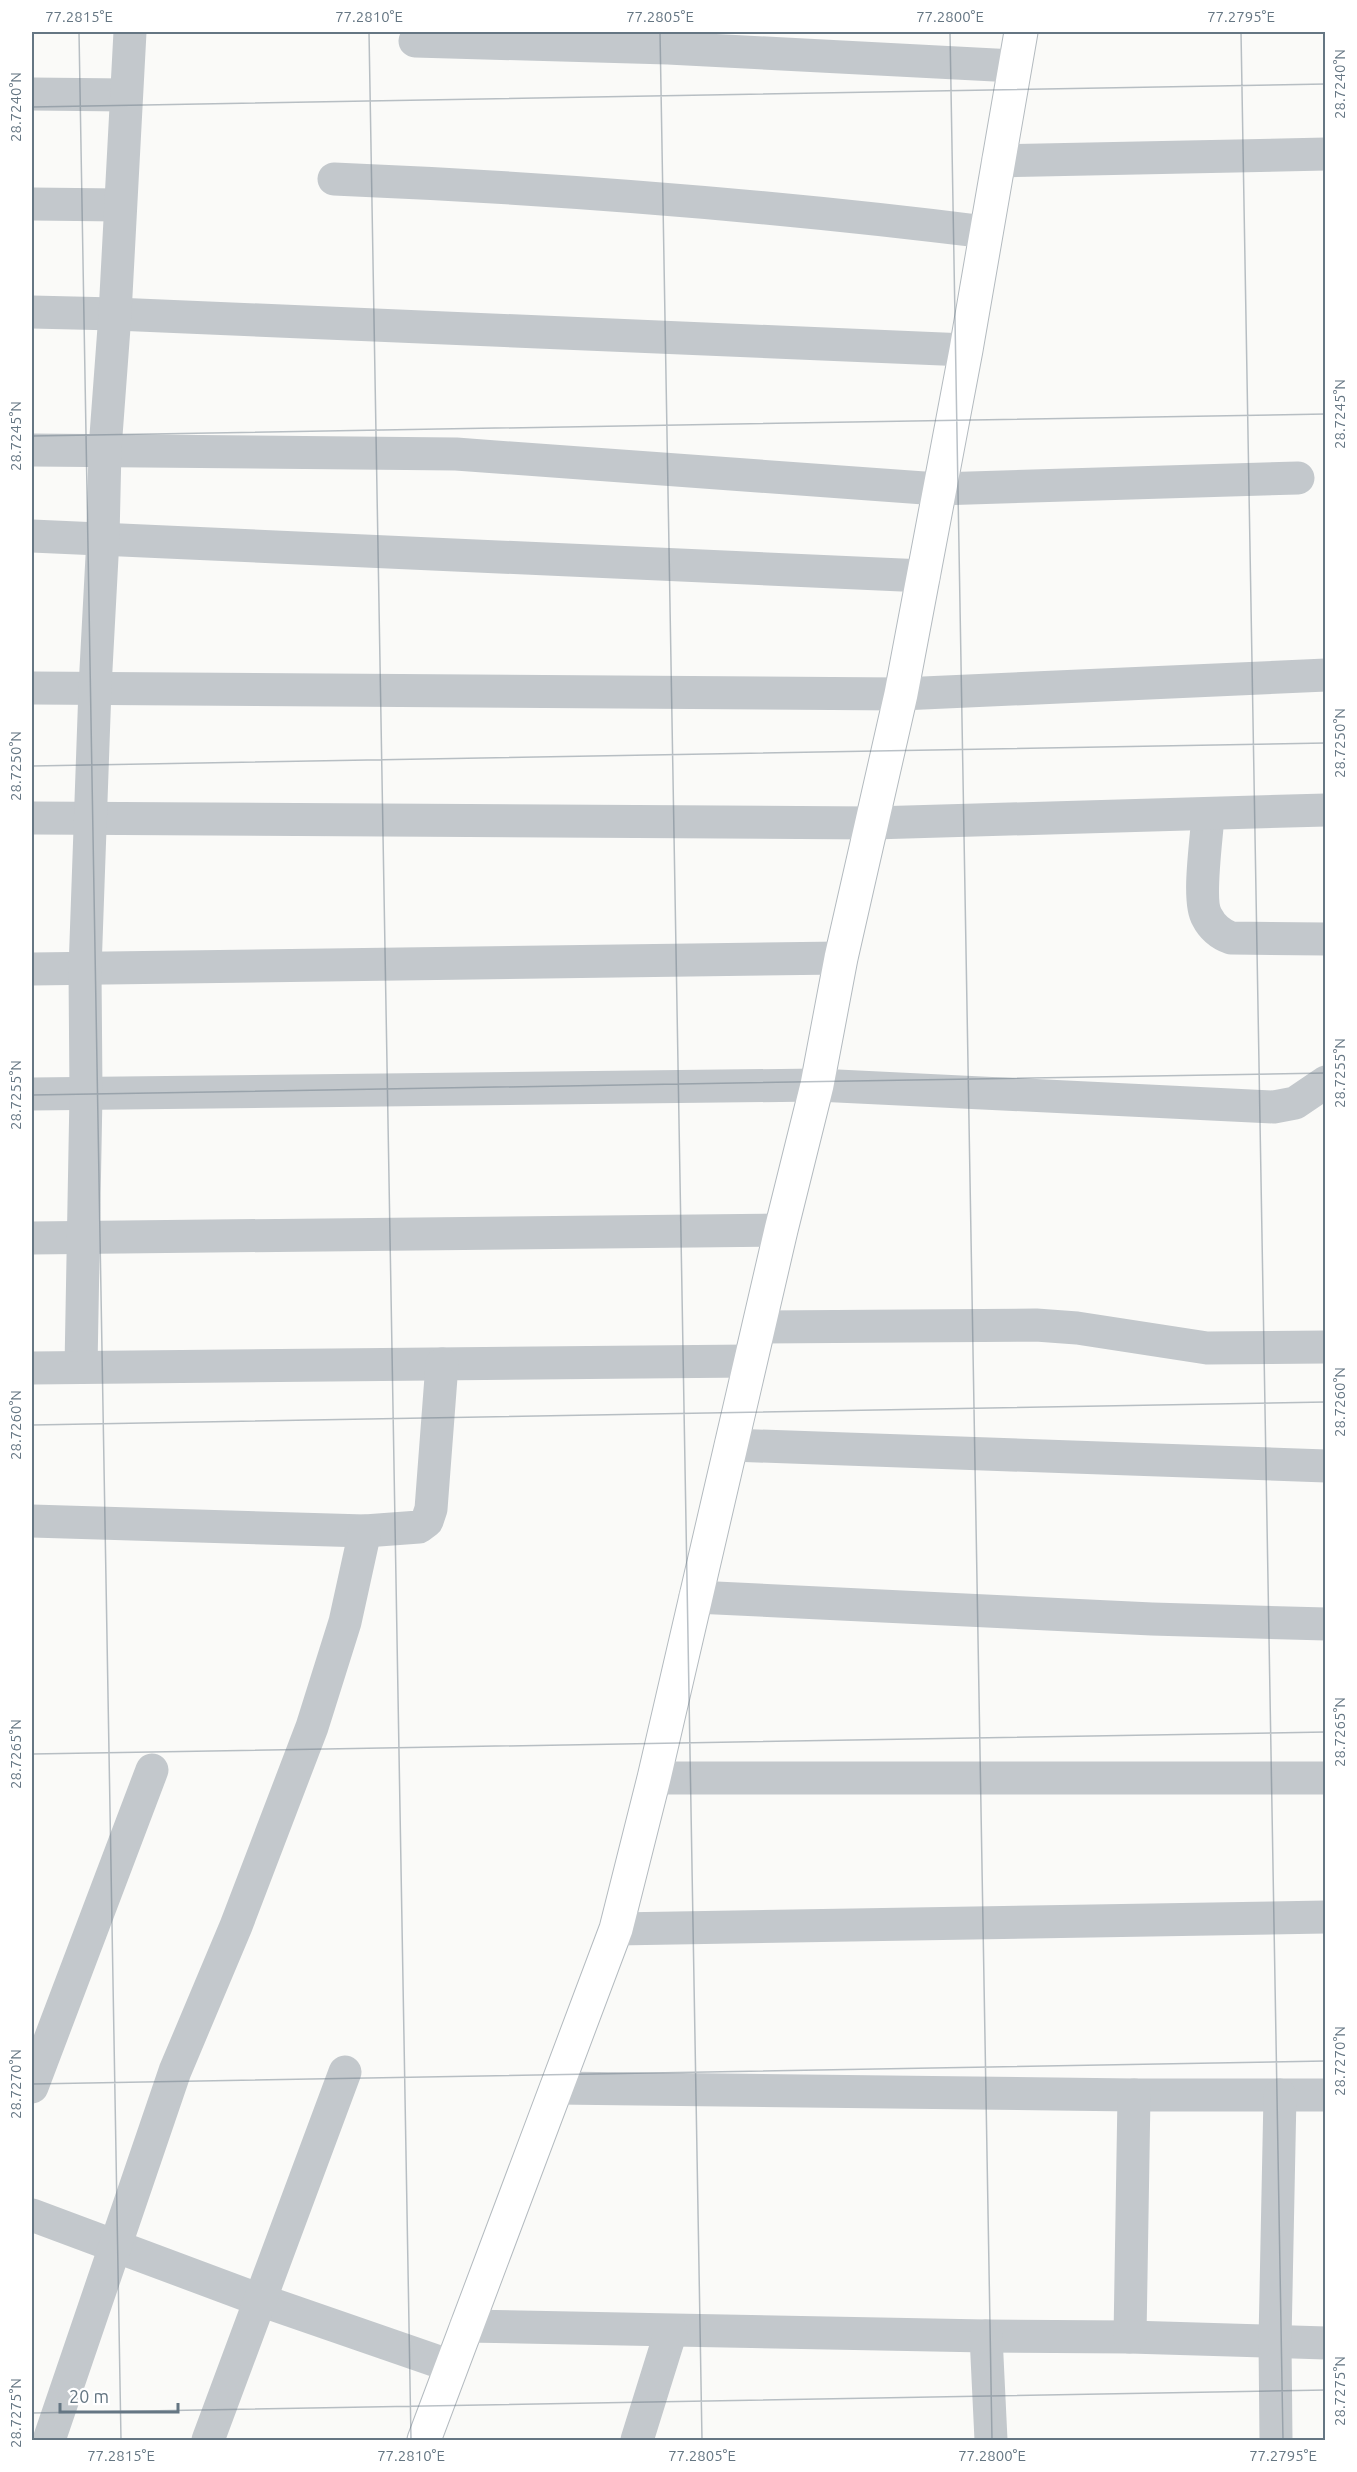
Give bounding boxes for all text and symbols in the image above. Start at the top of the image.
text: 77.2815°E [45,8,113,25]
text: 77.2810°E [335,8,403,25]
text: 77.2805°E [626,8,694,25]
text: 77.2800°E [916,8,984,25]
text: 77.2795°E [1207,8,1275,25]
text: 28.7240°N [1331,49,1348,119]
text: 28.7240°N [7,72,24,142]
text: 28.7245°N [1331,379,1348,449]
text: 28.7245°N [7,401,24,471]
text: 28.7250°N [1331,708,1348,778]
text: 28.7250°N [7,731,24,801]
text: 28.7255°N [1331,1038,1348,1108]
text: 28.7255°N [7,1060,24,1130]
text: 28.7260°N [1331,1367,1348,1437]
text: 28.7260°N [7,1390,24,1460]
text: 28.7265°N [1331,1697,1348,1767]
text: 28.7265°N [7,1719,24,1789]
text: 28.7270°N [1331,2026,1348,2096]
text: 28.7270°N [7,2049,24,2119]
text: 28.7275°N [1331,2356,1348,2426]
scale bar [60,2376,178,2414]
text: 28.7275°N [7,2378,24,2448]
text: 20 m [69,2386,109,2406]
text: 77.2815°E [87,2447,155,2464]
text: 77.2810°E [377,2447,445,2464]
text: 77.2805°E [668,2447,736,2464]
text: 77.2800°E [958,2447,1026,2464]
text: 77.2795°E [1249,2447,1317,2464]

